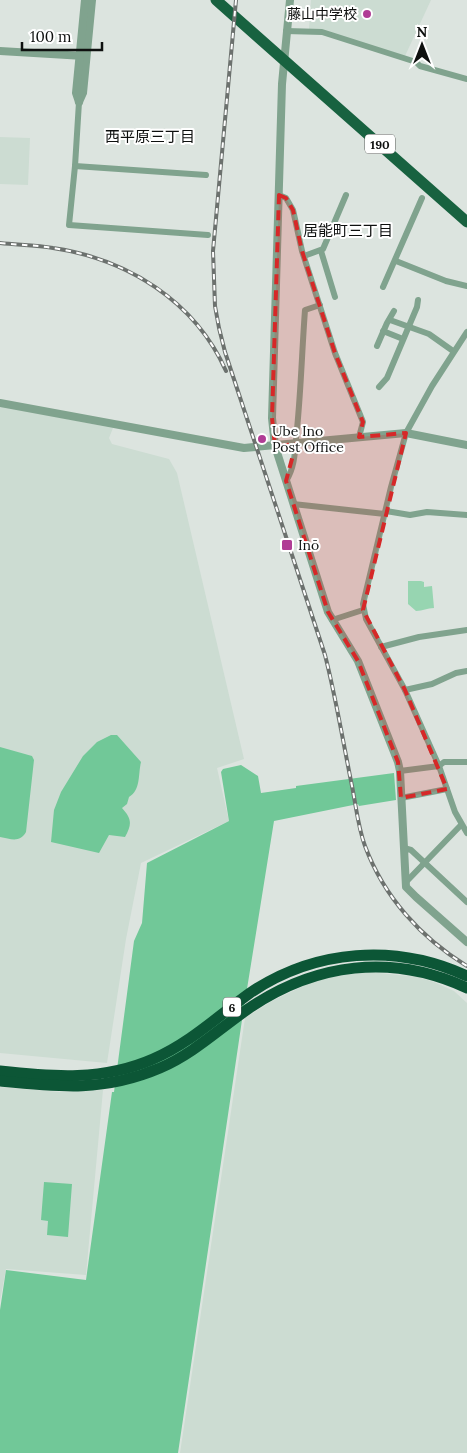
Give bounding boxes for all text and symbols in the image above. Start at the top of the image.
place label: 藤山中学校 [287,5,357,23]
marker: 藤山中学校 [361,8,373,20]
scale bar [22,20,102,52]
north arrow [397,20,447,70]
text: N [417,23,428,41]
text: 100 m [30,27,71,46]
district label: 西平原三丁目 [105,127,195,146]
road number: 190 [365,134,395,154]
district label: 居能町三丁目 [303,221,393,240]
place label: Ube Ino Post Office [272,422,344,456]
marker: Ube Ino Post Office [256,433,268,445]
place label: Inō [298,536,319,554]
marker: Inō [280,538,294,552]
road number: 6 [223,998,241,1016]

